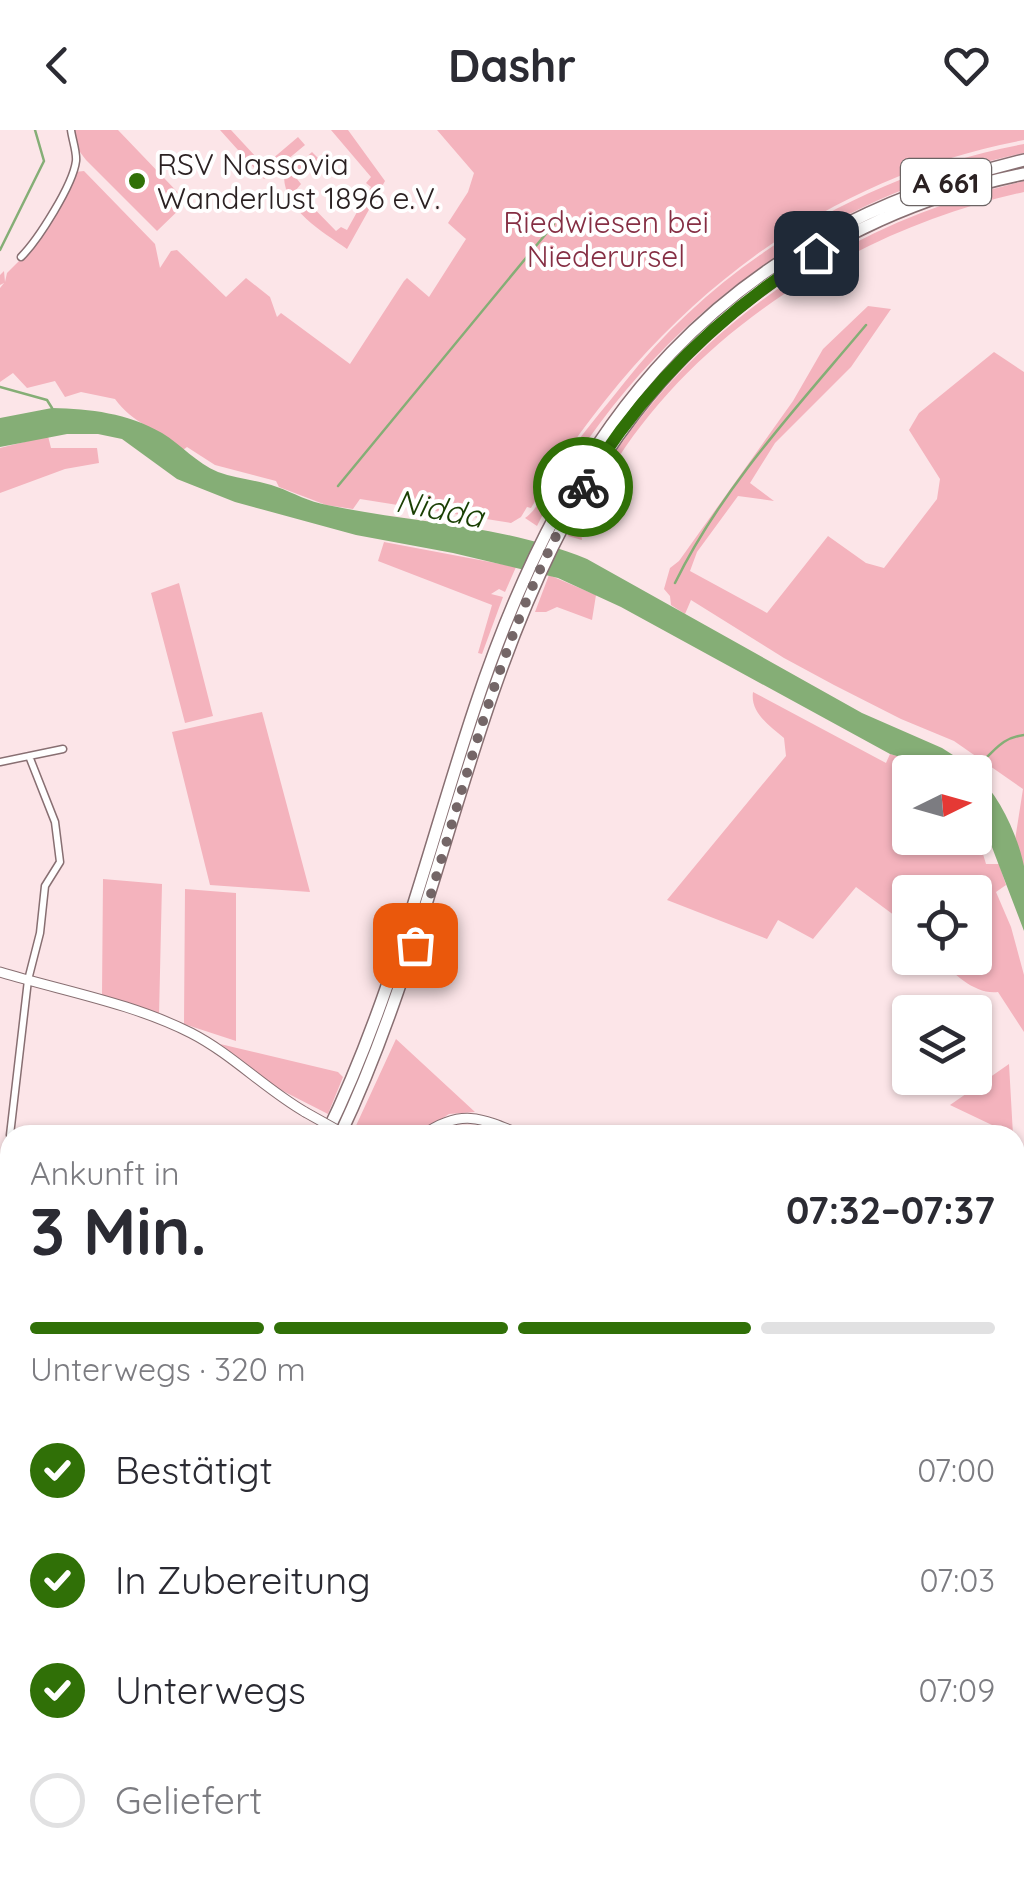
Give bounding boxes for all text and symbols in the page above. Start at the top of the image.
text: Dashr [448,37,576,93]
icon: back [30,38,85,93]
icon: heart [939,38,994,93]
place label: RSV Nassovia Wanderlust 1896 e.V. [157,145,440,217]
road number: A 661 [901,159,991,205]
marker: RSV Nassovia Wanderlust 1896 e.V. [126,170,148,192]
park label: Riedwiesen bei Niederursel [503,203,709,275]
pin [774,211,859,296]
icon: home [789,226,844,281]
courier [533,437,633,537]
icon: bike [556,460,611,515]
water label: Nidda [393,480,489,536]
north arrow [892,755,992,855]
map controls [892,755,992,1095]
button: locate [892,875,992,975]
pin [373,903,458,988]
icon: bag [388,918,443,973]
button: layers [892,995,992,1095]
text: Ankunft in [30,1153,179,1193]
text: 07:32–07:37 [786,1186,995,1234]
text: 3 Min. [30,1190,207,1271]
text: Unterwegs · 320 m [30,1349,306,1389]
icon: check [30,1443,85,1498]
text: Bestätigt [115,1446,273,1494]
text: 07:00 [917,1450,995,1490]
icon: check [30,1553,85,1608]
text: In Zubereitung [115,1556,371,1604]
text: 07:03 [920,1560,995,1600]
icon: check [30,1663,85,1718]
text: Unterwegs [115,1666,306,1714]
text: 07:09 [918,1670,995,1710]
text: Geliefert [115,1776,262,1824]

